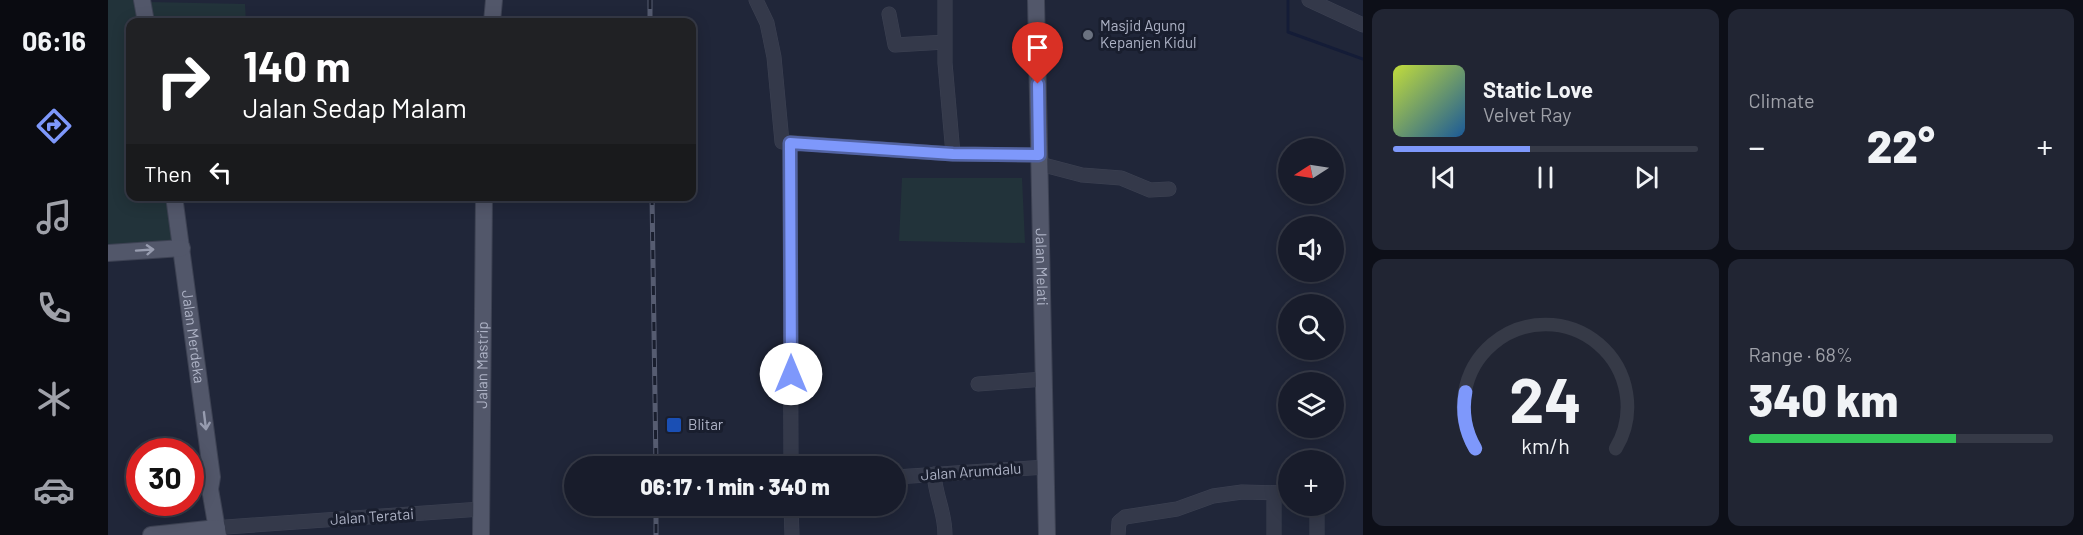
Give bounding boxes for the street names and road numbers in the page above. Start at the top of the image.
street label: Jalan Melati [1033,228,1052,306]
street label: Jalan Merdeka [179,289,209,384]
street label: Jalan Mastrip [472,321,491,409]
street label: Jalan Arumdalu [920,459,1022,483]
street label: Jalan Teratai [329,504,414,528]

